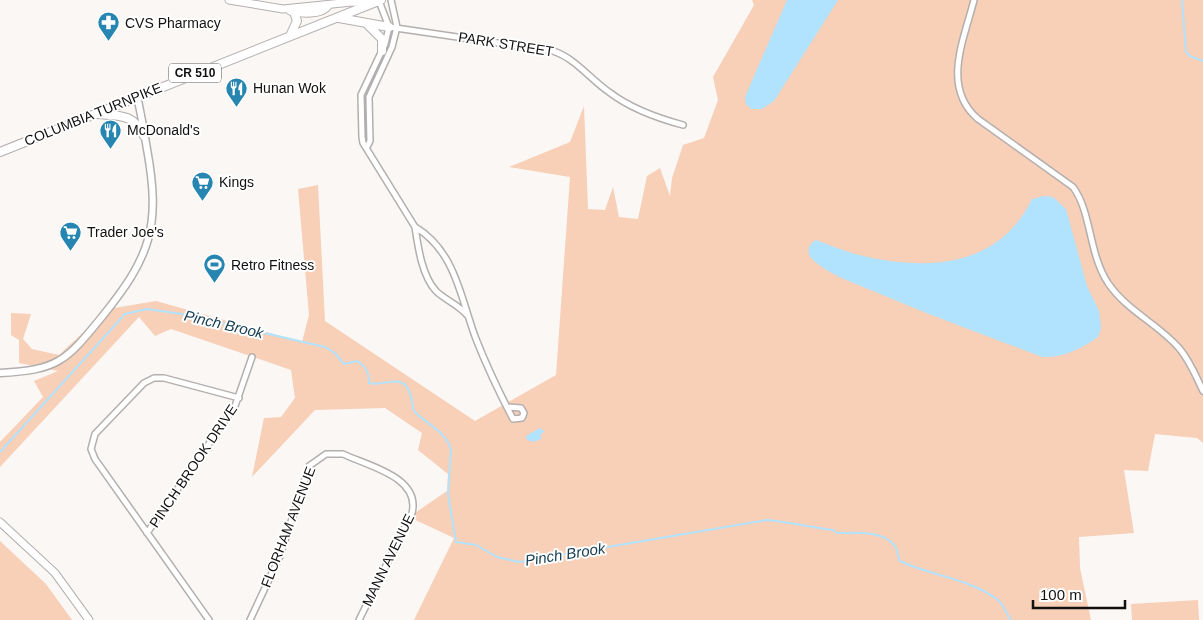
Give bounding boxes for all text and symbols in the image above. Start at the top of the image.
pharmacy icon: CVS Pharmacy [97,11,121,42]
place label: CVS Pharmacy [125,15,221,31]
street label: PARK STREET [457,29,555,59]
road number: CR 510 [169,64,221,82]
restaurant icon: Hunan Wok [225,76,249,107]
street label: COLUMBIA TURNPIKE [22,79,164,149]
place label: Hunan Wok [253,80,327,96]
restaurant icon: McDonald's [99,118,123,149]
place label: McDonald's [127,122,200,138]
supermarket icon: Kings [191,170,215,201]
place label: Kings [219,174,254,190]
supermarket icon: Trader Joe's [59,220,83,251]
place label: Trader Joe's [87,224,164,240]
sports icon: Retro Fitness [203,253,227,284]
place label: Retro Fitness [231,257,314,273]
water label: Pinch Brook [183,307,267,342]
street label: PINCH BROOK DRIVE [146,402,240,530]
street label: FLORHAM AVENUE [258,464,318,590]
street label: MANN AVENUE [359,511,417,609]
water label: Pinch Brook [524,539,608,569]
scale bar [1033,578,1126,610]
text: 100 m [1040,586,1082,603]

